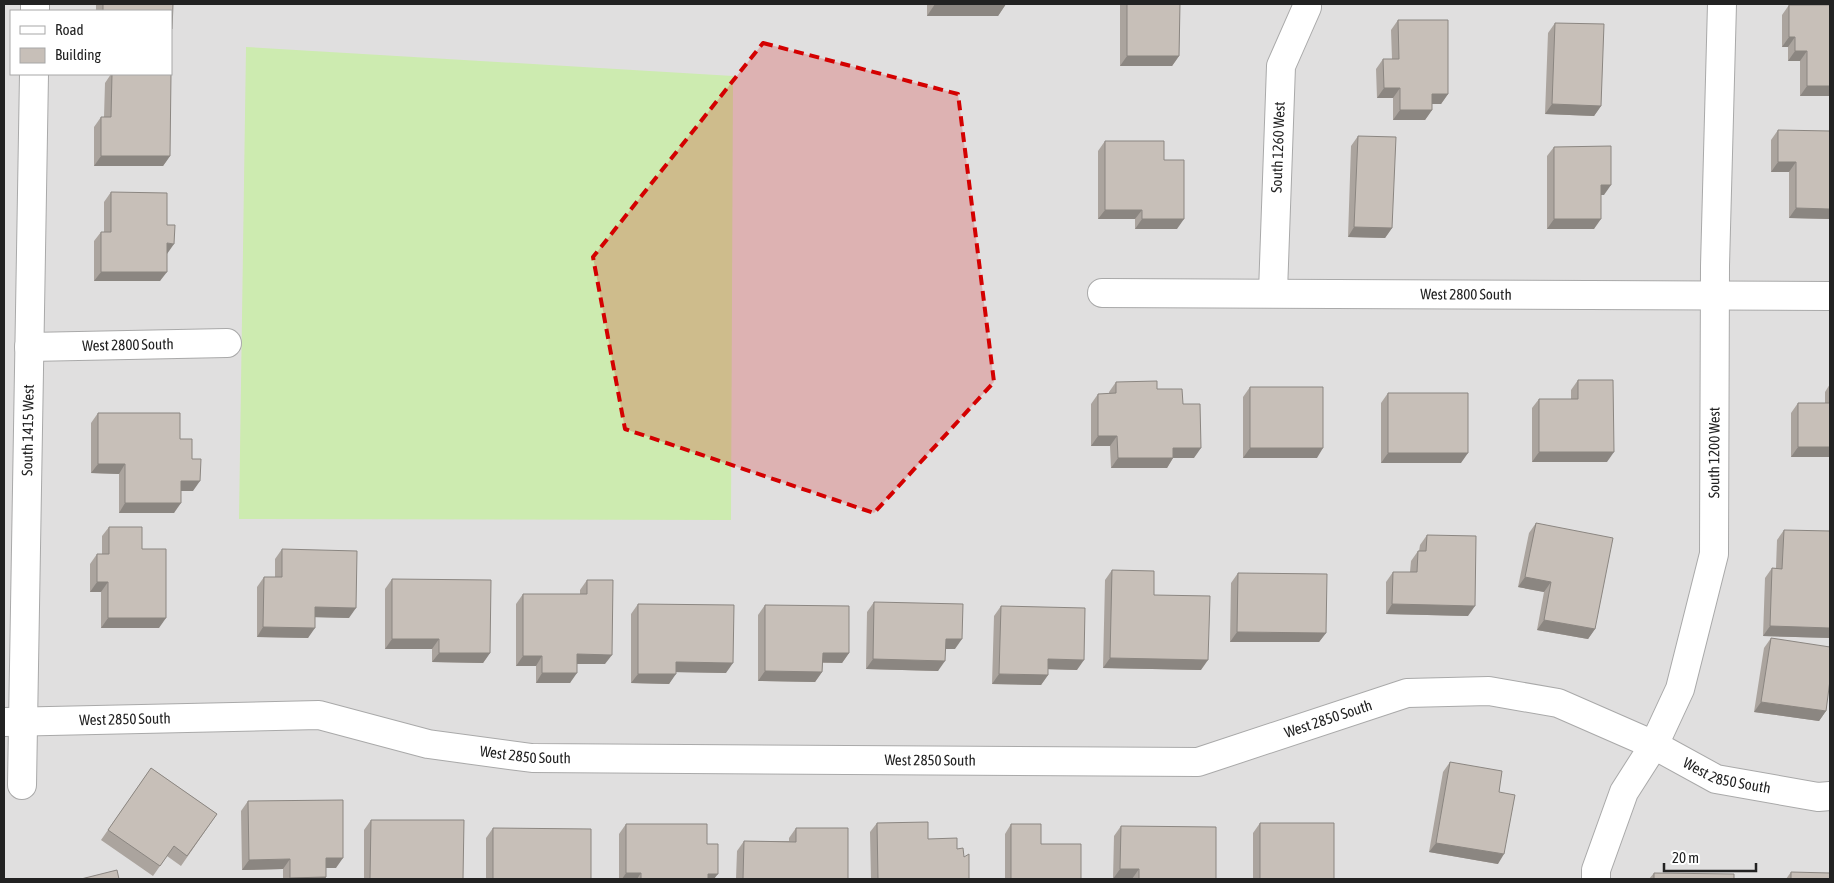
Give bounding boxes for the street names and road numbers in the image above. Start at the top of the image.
street label: South 1260 West [1268,101,1288,193]
street label: West 2800 South [1420,285,1512,303]
street label: West 2800 South [82,335,174,354]
street label: South 1415 West [18,384,37,476]
street label: South 1200 West [1705,407,1723,498]
street label: West 2850 South [1282,696,1374,741]
street label: West 2850 South [79,709,171,728]
street label: West 2850 South [479,742,571,766]
street label: West 2850 South [884,751,976,769]
street label: West 2850 South [1680,754,1772,796]

